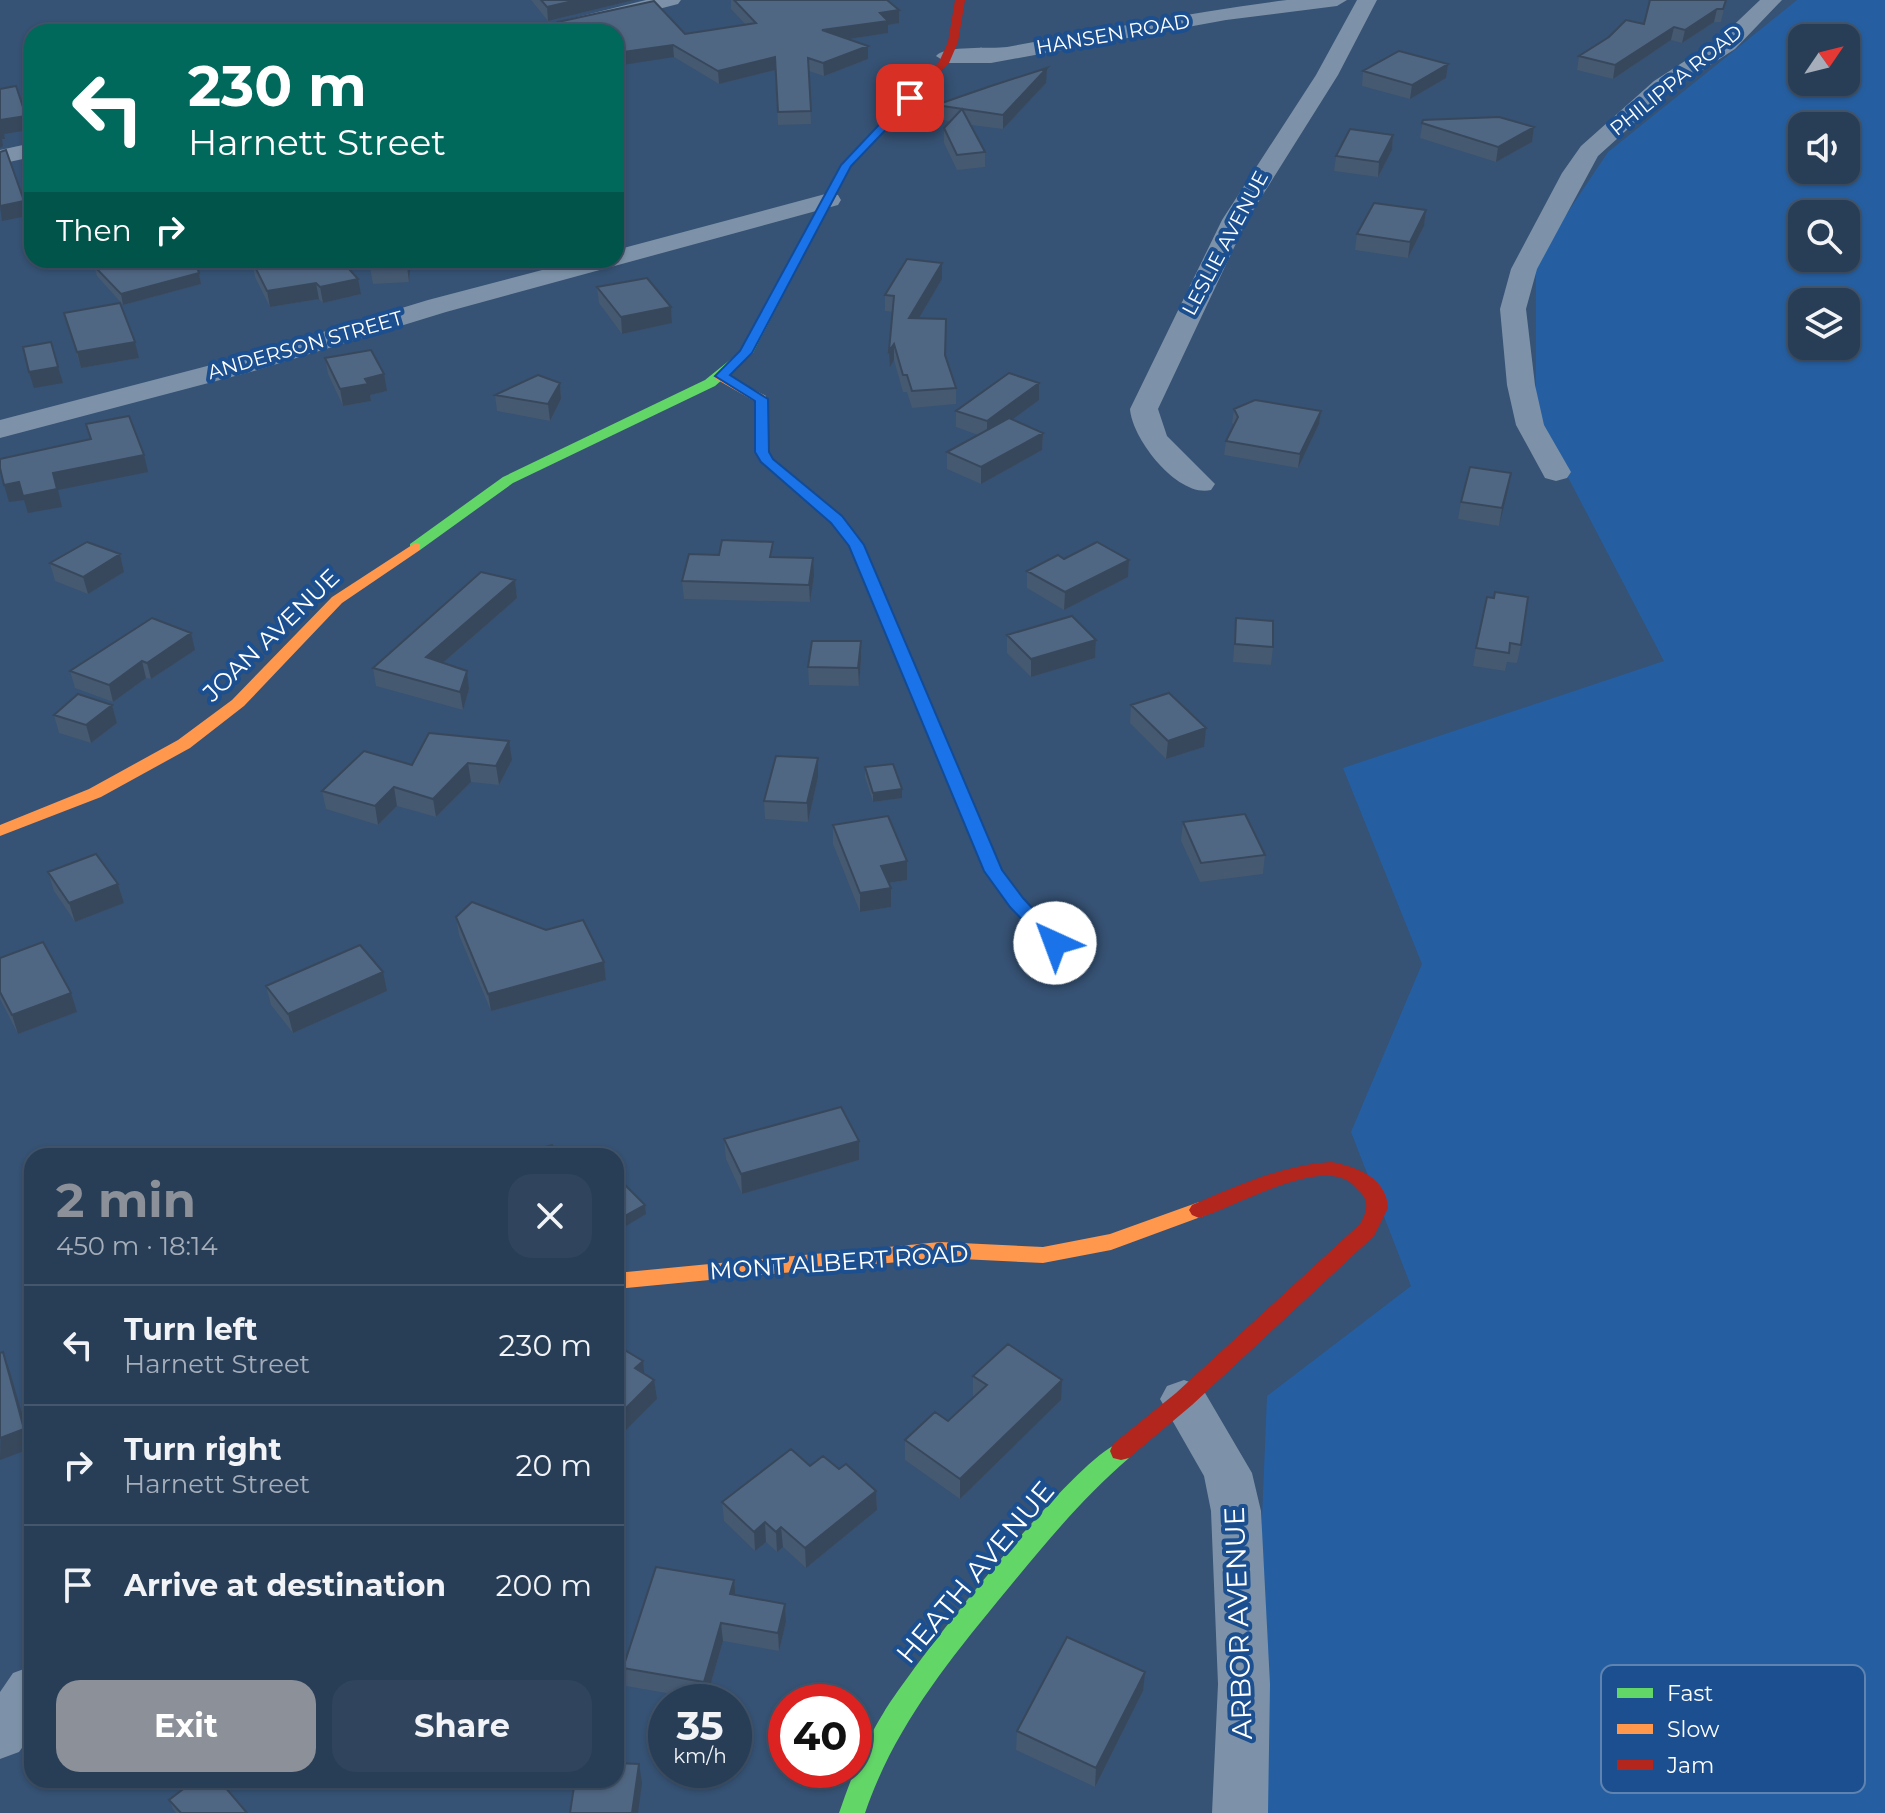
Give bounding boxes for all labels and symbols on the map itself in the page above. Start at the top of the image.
street label: HANSEN ROAD [1034,9,1192,59]
street label: PHILIPPA ROAD [1605,19,1747,141]
north arrow [1788,24,1860,96]
pin [876,64,944,132]
street label: LESLIE AVENUE [1177,167,1273,319]
street label: ANDERSON STREET [205,306,406,384]
street label: JOAN AVENUE [196,563,345,708]
position arrow [1013,901,1097,985]
street label: MONT ALBERT ROAD [709,1238,969,1286]
street label: HEATH AVENUE [889,1474,1061,1670]
street label: ARBOR AVENUE [1217,1506,1259,1740]
legend [1601,1665,1865,1793]
text: Fast [1667,1680,1713,1707]
speed limit sign: 40 [768,1684,872,1788]
text: Slow [1667,1716,1720,1743]
text: Jam [1666,1752,1714,1779]

